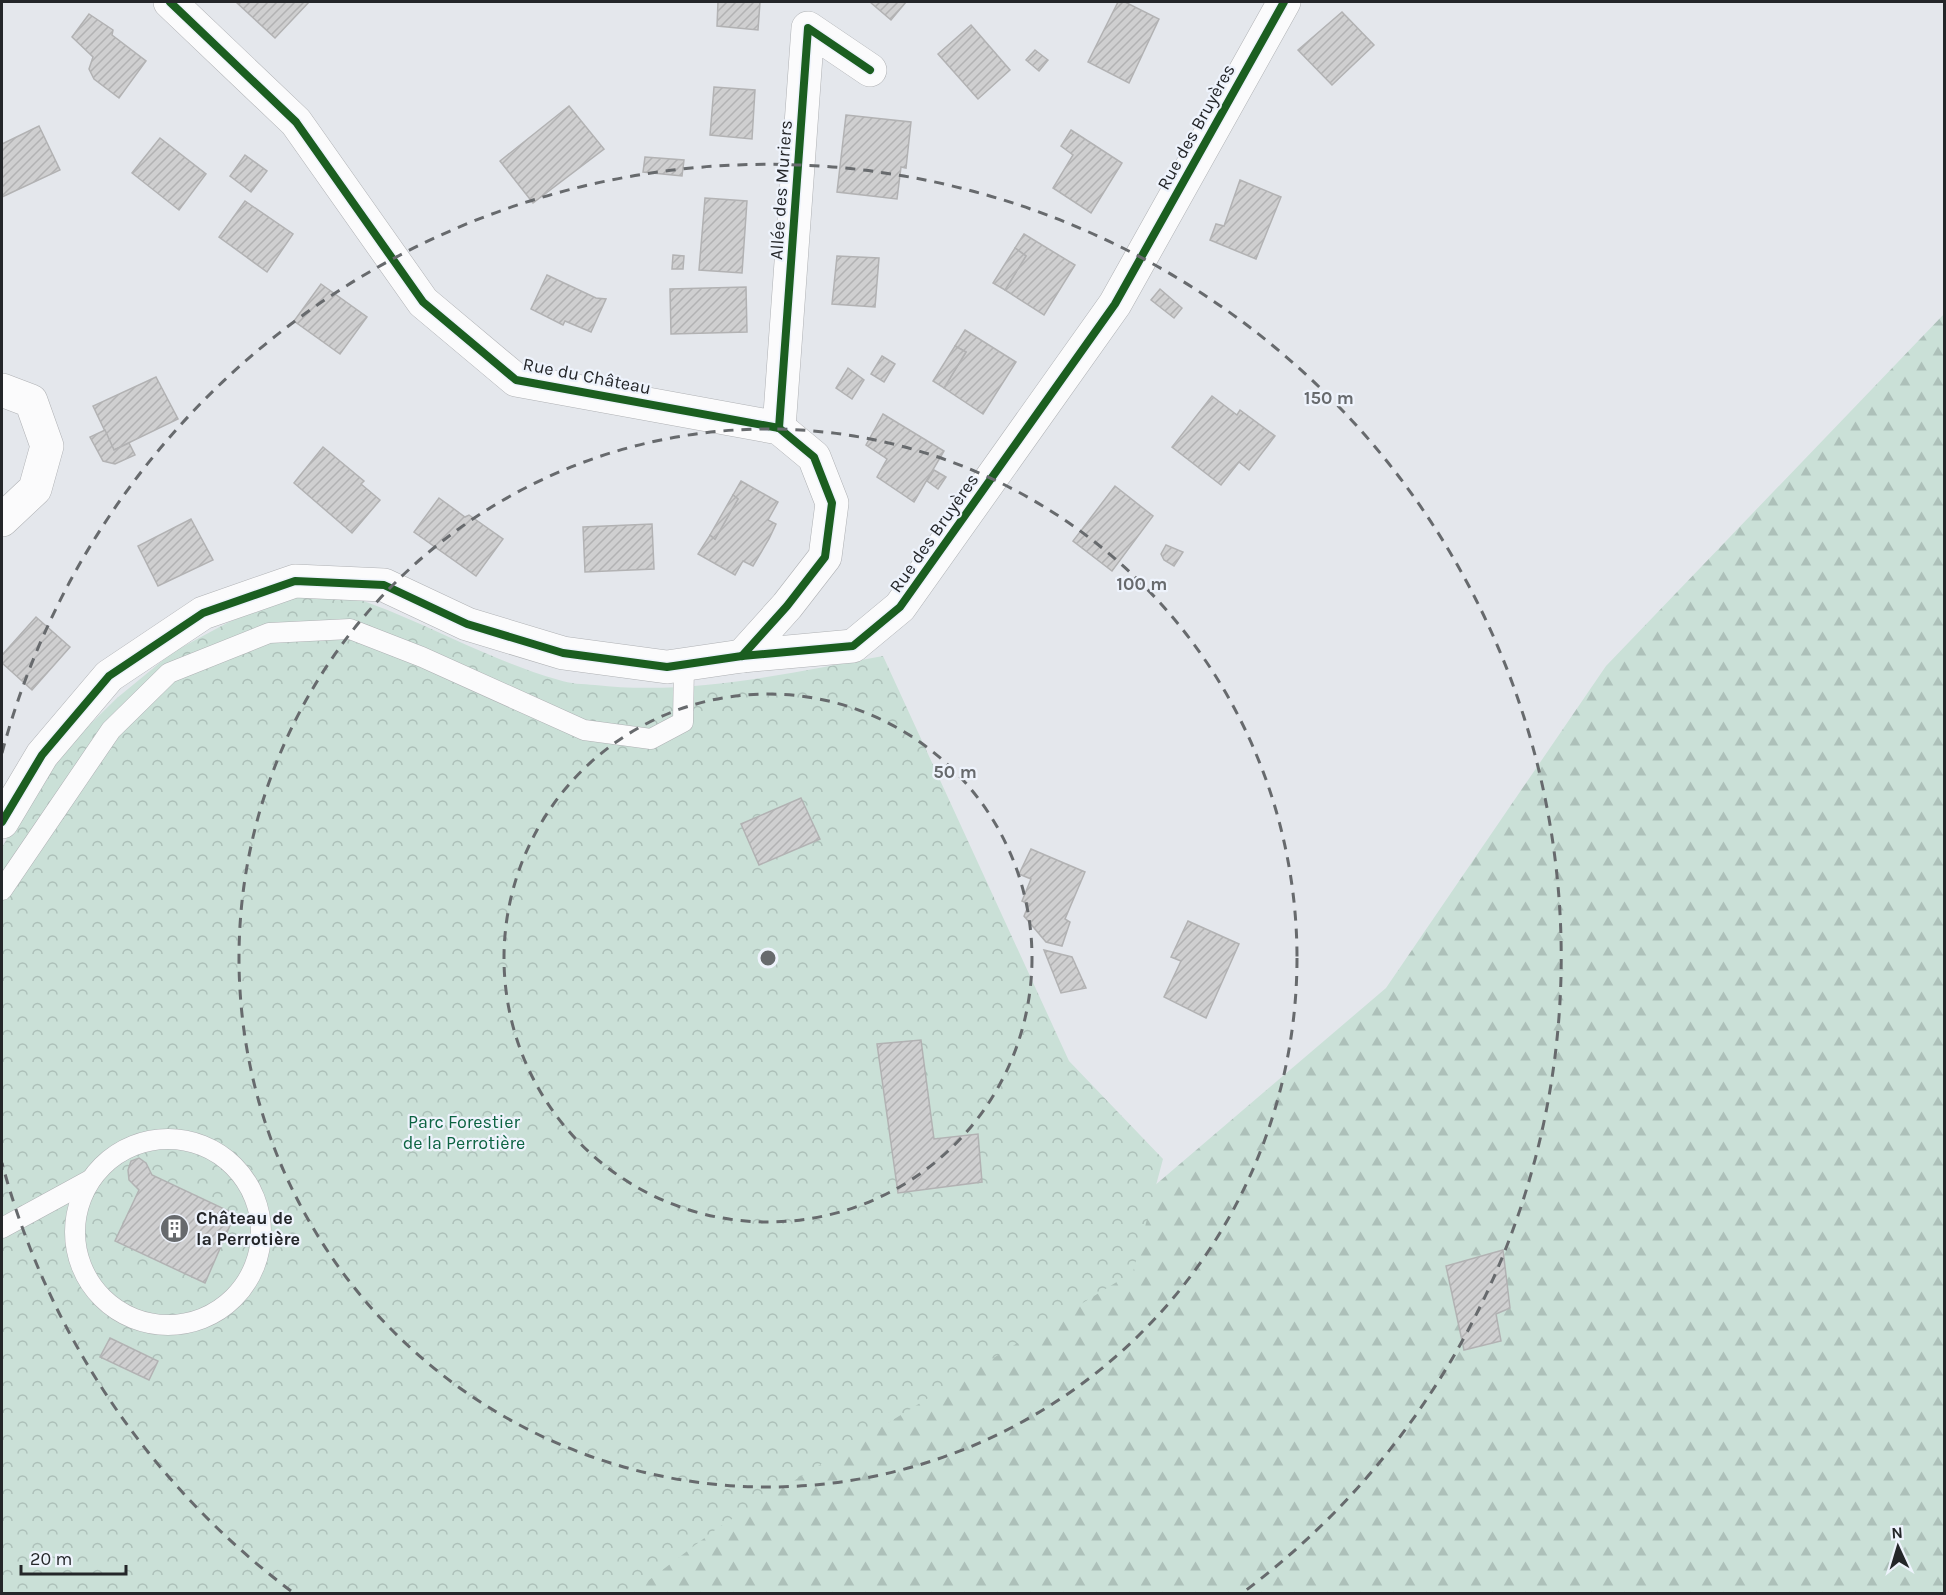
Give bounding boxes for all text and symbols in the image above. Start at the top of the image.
street label: Rue des Bruyères [1152,60,1240,194]
street label: Allée des Muriers [765,119,797,261]
street label: Rue du Château [521,353,653,399]
text: 150 m [1304,387,1354,409]
street label: Rue des Bruyères [885,469,983,597]
text: 100 m [1117,573,1167,595]
text: 50 m [933,761,977,783]
centre of rings [758,948,778,968]
park label: Parc Forestier de la Perrotière [403,1111,525,1154]
place label: Château de la Perrotière [196,1207,300,1250]
building icon: Château de la Perrotière [159,1212,191,1244]
north arrow [1868,1517,1928,1577]
text: N [1891,1523,1903,1542]
scale bar [21,1538,126,1576]
text: 20 m [30,1548,72,1570]

